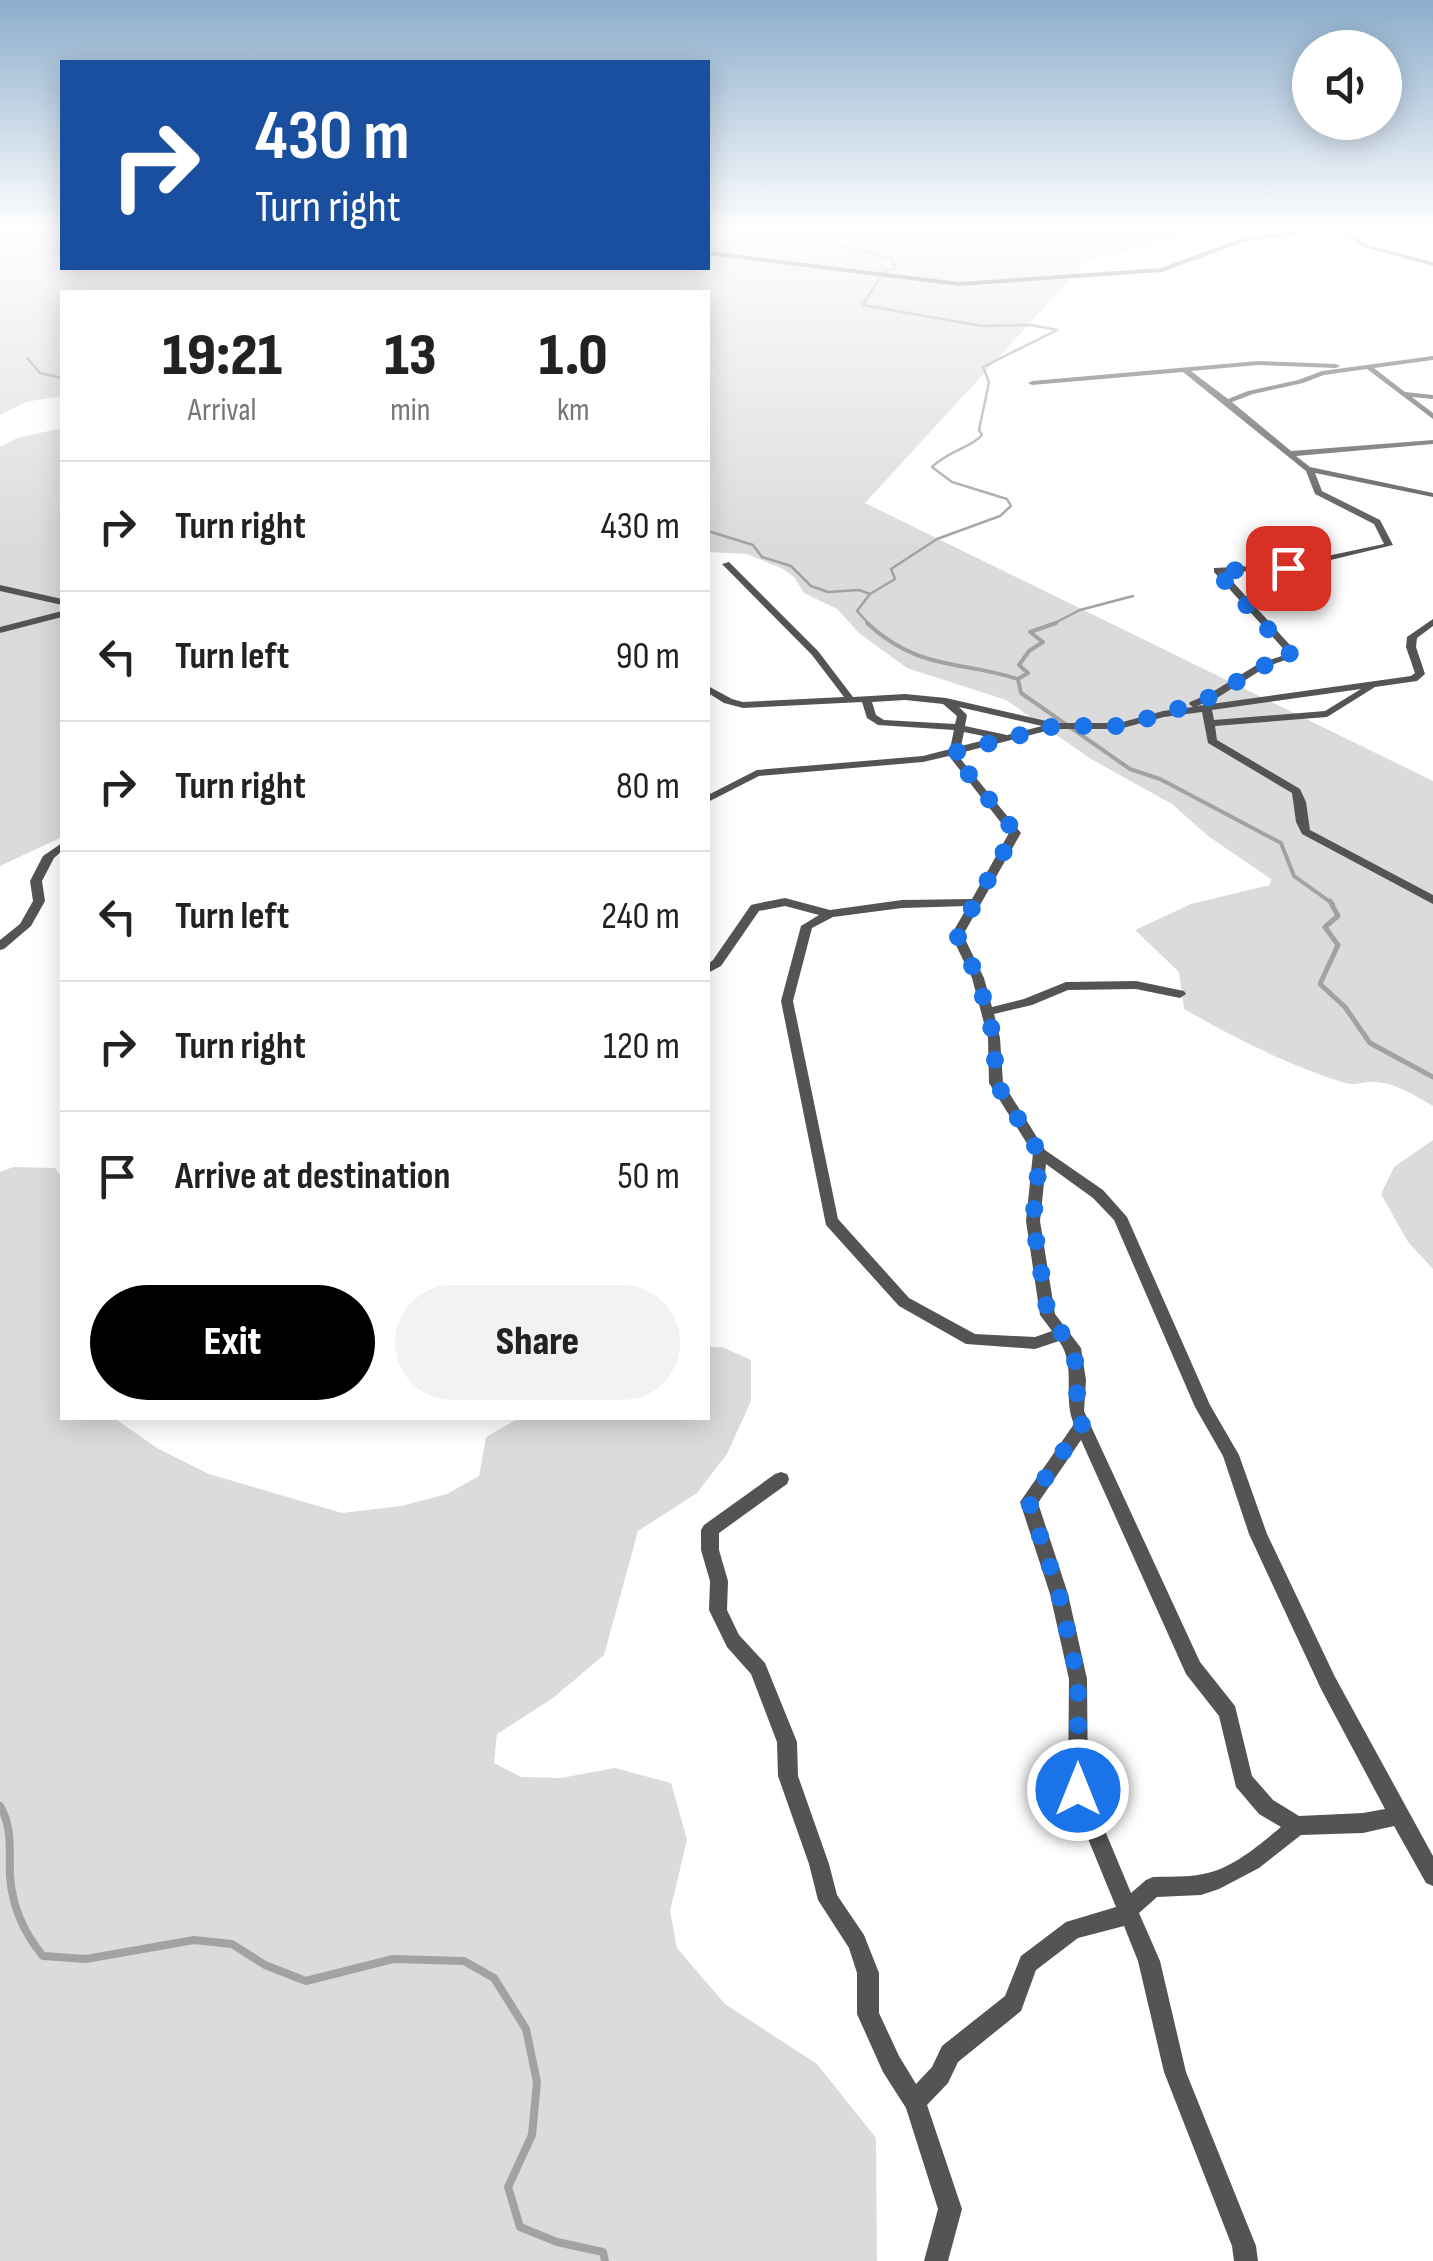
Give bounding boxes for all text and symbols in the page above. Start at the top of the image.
map controls [1292,30,1402,140]
button: sound [1292,30,1402,140]
text: 430 m [255,95,410,179]
icon: right [90,100,220,230]
text: Turn right [255,180,401,235]
text: 19:21 [162,320,282,392]
text: 13 [384,320,437,392]
text: 1.0 [539,320,608,392]
text: Arrival [188,391,257,430]
text: min [390,391,431,430]
text: km [557,391,590,430]
icon: right [90,499,145,554]
text: Turn right [175,504,306,549]
text: 430 m [601,504,680,549]
pin [1246,526,1331,611]
icon: arrive [1261,541,1316,596]
icon: left [90,629,145,684]
text: Turn left [175,634,289,679]
text: 90 m [616,634,680,679]
icon: right [90,759,145,814]
text: Turn right [175,764,306,809]
text: 80 m [616,764,680,809]
icon: left [90,889,145,944]
text: Turn left [175,894,289,939]
text: 240 m [601,894,680,939]
icon: right [90,1019,145,1074]
text: Turn right [175,1024,306,1069]
text: 120 m [603,1024,680,1069]
icon: arrive [90,1149,145,1204]
text: Arrive at destination [175,1154,450,1199]
text: 50 m [617,1154,680,1199]
button: Exit [90,1285,375,1400]
button: Share [395,1285,680,1400]
position arrow [1026,1738,1130,1842]

